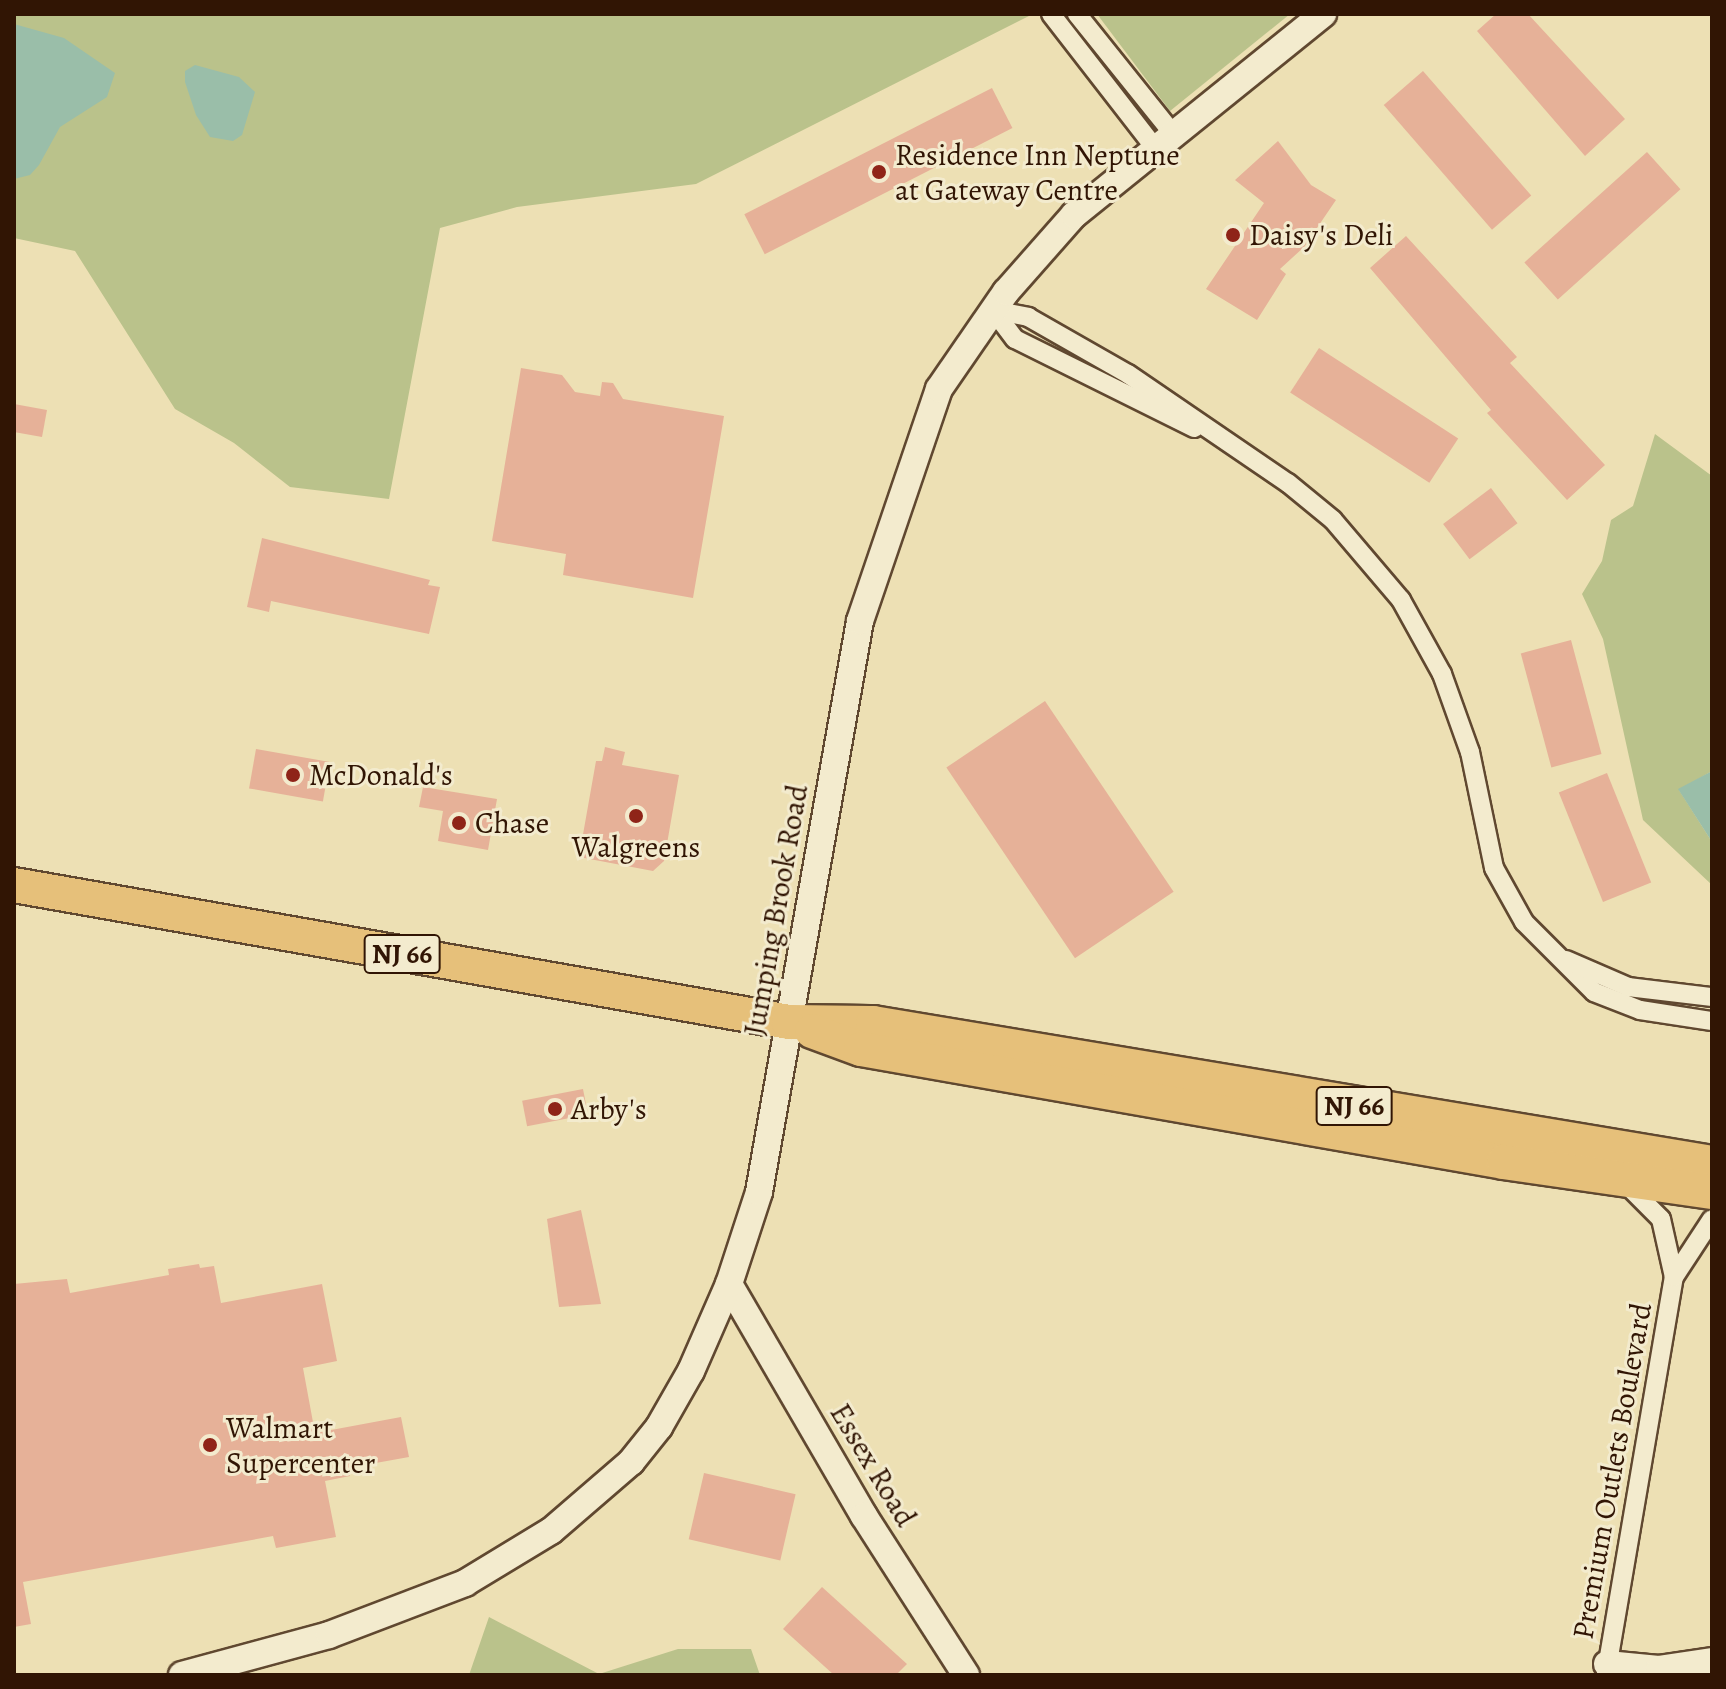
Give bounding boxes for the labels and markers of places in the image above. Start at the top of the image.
place label: Residence Inn Neptune at Gateway Centre [895,137,1180,208]
marker: Residence Inn Neptune at Gateway Centre [870,163,888,181]
place label: Daisy's Deli [1249,217,1393,253]
marker: Daisy's Deli [1224,226,1242,244]
place label: McDonald's [309,757,453,793]
marker: McDonald's [284,766,302,784]
place label: Chase [475,805,549,841]
marker: Walgreens [627,807,645,825]
marker: Chase [450,814,468,832]
place label: Walgreens [572,829,700,865]
place label: Arby's [571,1091,647,1127]
marker: Arby's [546,1100,564,1118]
place label: Walmart Supercenter [226,1410,376,1480]
marker: Walmart Supercenter [201,1436,219,1454]

